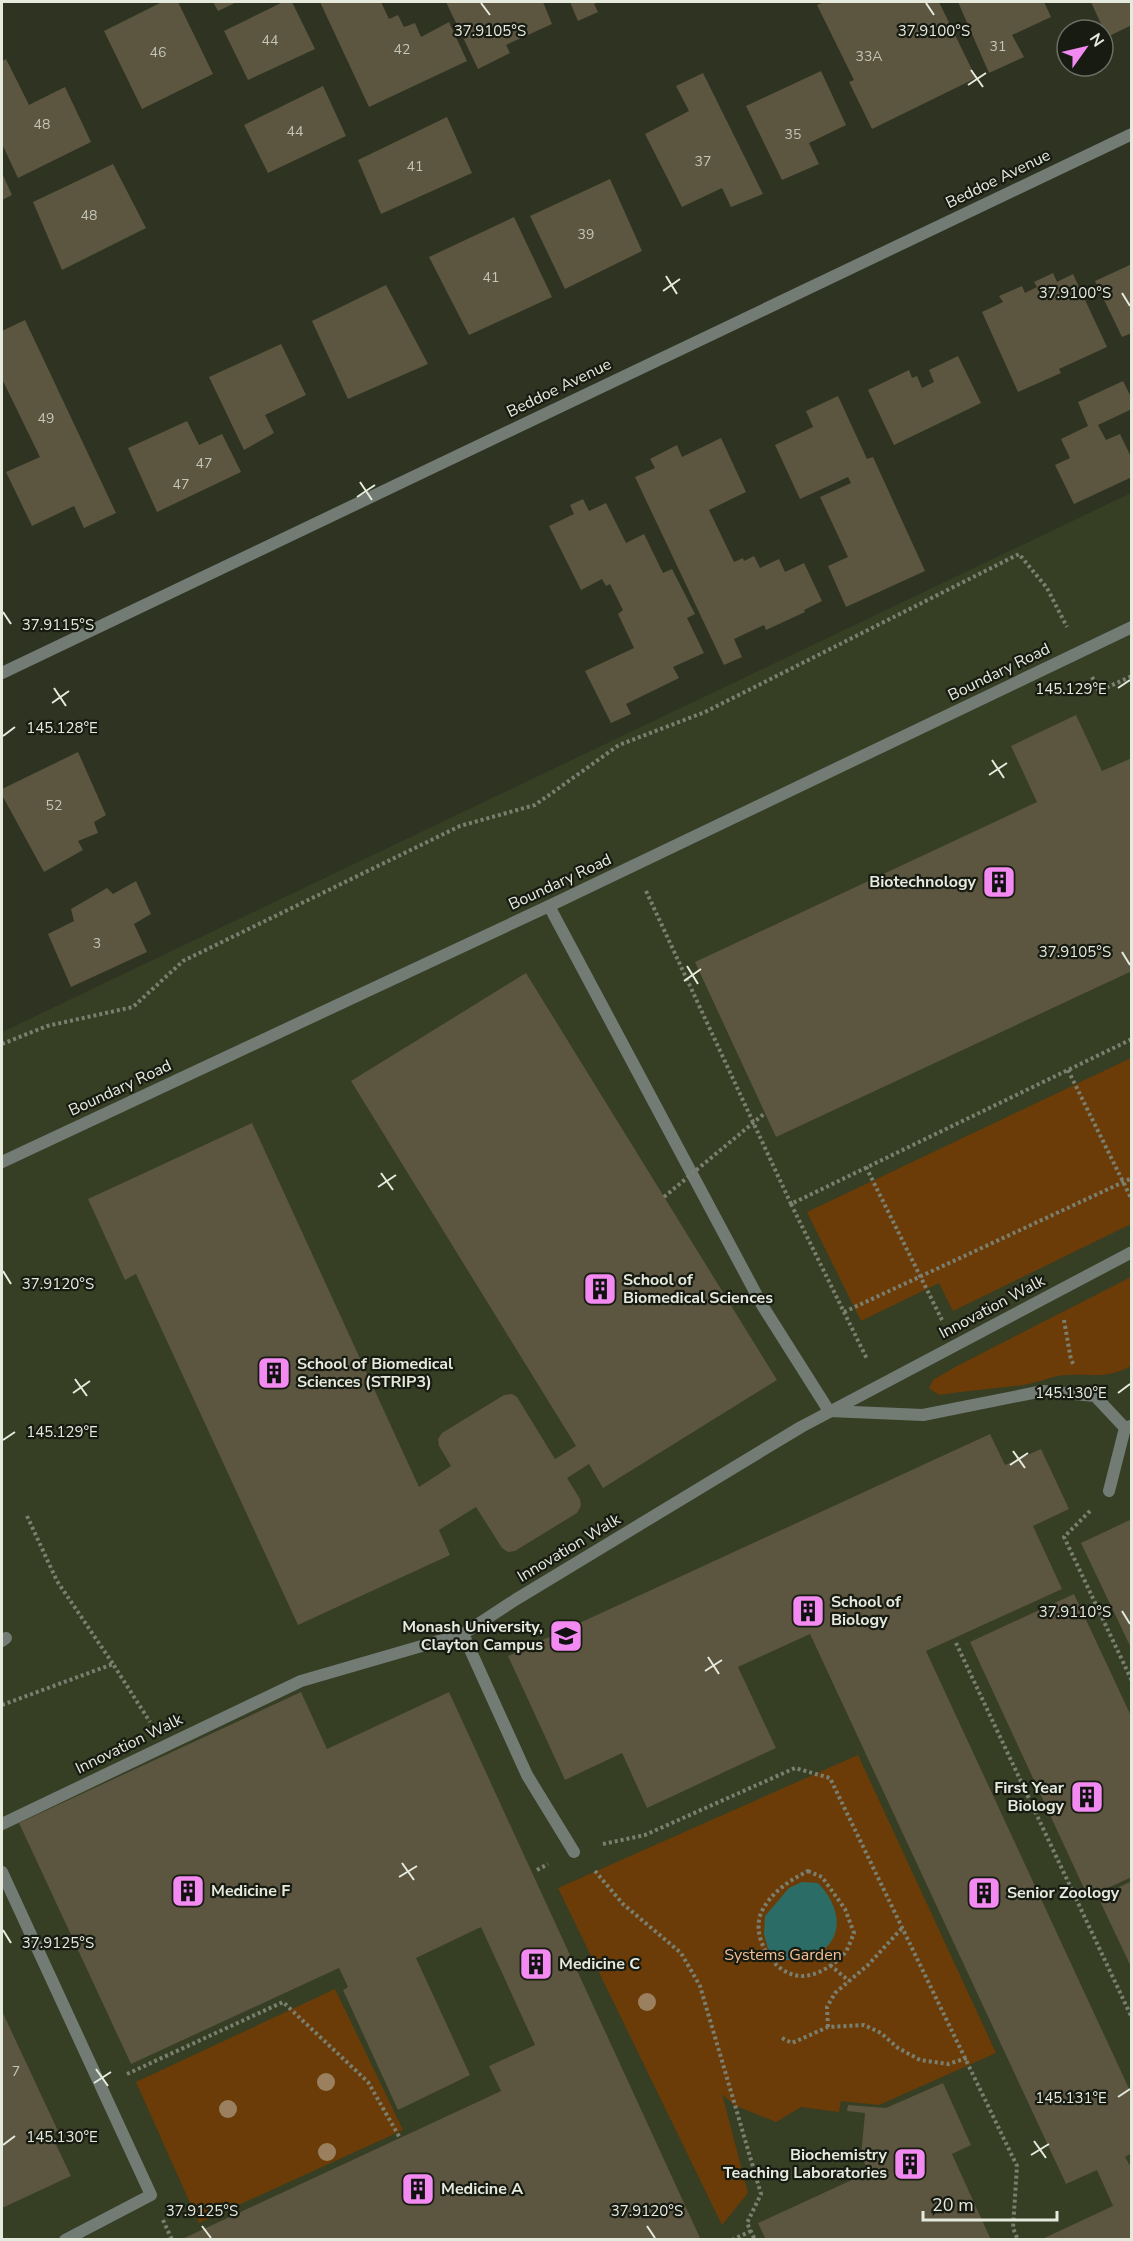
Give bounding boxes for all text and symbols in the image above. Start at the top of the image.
north arrow [1055,18,1115,78]
text: 37.9105°S [454,21,526,41]
text: 37.9100°S [898,21,970,41]
text: N [1084,29,1109,51]
house number: 44 [262,31,278,50]
house number: 31 [990,37,1006,56]
house number: 42 [394,40,410,59]
house number: 46 [150,43,166,62]
house number: 33A [855,47,883,66]
house number: 48 [34,115,50,134]
house number: 44 [287,122,303,141]
house number: 35 [785,125,801,144]
street label: Beddoe Avenue [942,144,1054,214]
house number: 37 [695,152,711,171]
house number: 41 [407,157,423,176]
house number: 48 [81,206,97,225]
house number: 39 [578,225,594,244]
house number: 41 [483,268,499,287]
text: 37.9100°S [1039,283,1111,303]
street label: Beddoe Avenue [503,353,615,423]
house number: 49 [38,409,54,428]
house number: 47 [196,454,212,473]
house number: 47 [173,475,189,494]
text: 37.9115°S [22,615,94,635]
street label: Boundary Road [944,638,1054,706]
text: 145.129°E [1035,679,1107,699]
text: 145.128°E [26,718,98,738]
house number: 52 [46,796,62,815]
street label: Boundary Road [505,848,615,916]
building icon: Biotechnology [981,864,1017,900]
place label: Biotechnology [869,871,977,893]
house number: 3 [93,934,101,953]
text: 37.9105°S [1039,942,1111,962]
street label: Boundary Road [65,1054,175,1122]
place label: School of Biomedical Sciences [623,1269,773,1309]
street label: Innovation Walk [935,1269,1050,1344]
building icon: School of Biomedical Sciences [582,1271,618,1307]
text: 37.9120°S [22,1274,94,1294]
place label: School of Biomedical Sciences (STRIP3) [297,1353,453,1393]
building icon: School of Biomedical Sciences (STRIP3) [256,1355,292,1391]
text: 145.130°E [1035,1383,1107,1403]
text: 145.129°E [26,1422,98,1442]
street label: Innovation Walk [513,1508,626,1588]
place label: School of Biology [831,1591,902,1631]
building icon: School of Biology [790,1593,826,1629]
text: 37.9110°S [1039,1602,1111,1622]
place label: Monash University, Clayton Campus [402,1616,543,1656]
school or university icon: Monash University, Clayton Campus [548,1618,584,1654]
street label: Innovation Walk [72,1708,187,1780]
place label: First Year Biology [994,1777,1065,1817]
building icon: First Year Biology [1069,1779,1105,1815]
building icon: Medicine F [170,1873,206,1909]
building icon: Senior Zoology [966,1875,1002,1911]
place label: Medicine F [211,1880,290,1902]
place label: Senior Zoology [1007,1882,1120,1904]
text: 37.9125°S [22,1933,94,1953]
park label: Systems Garden [724,1944,842,1966]
building icon: Medicine C [518,1946,554,1982]
place label: Medicine C [559,1953,640,1975]
house number: 7 [12,2062,20,2081]
text: 145.131°E [1035,2088,1107,2108]
text: 145.130°E [26,2127,98,2147]
place label: Biochemistry Teaching Laboratories [723,2144,888,2184]
building icon: Biochemistry Teaching Laboratories [892,2146,928,2182]
building icon: Medicine A [400,2171,436,2207]
place label: Medicine A [441,2178,523,2200]
scale bar [923,2184,1056,2222]
text: 20 m [932,2193,974,2217]
text: 37.9125°S [166,2201,238,2221]
text: 37.9120°S [611,2201,683,2221]

